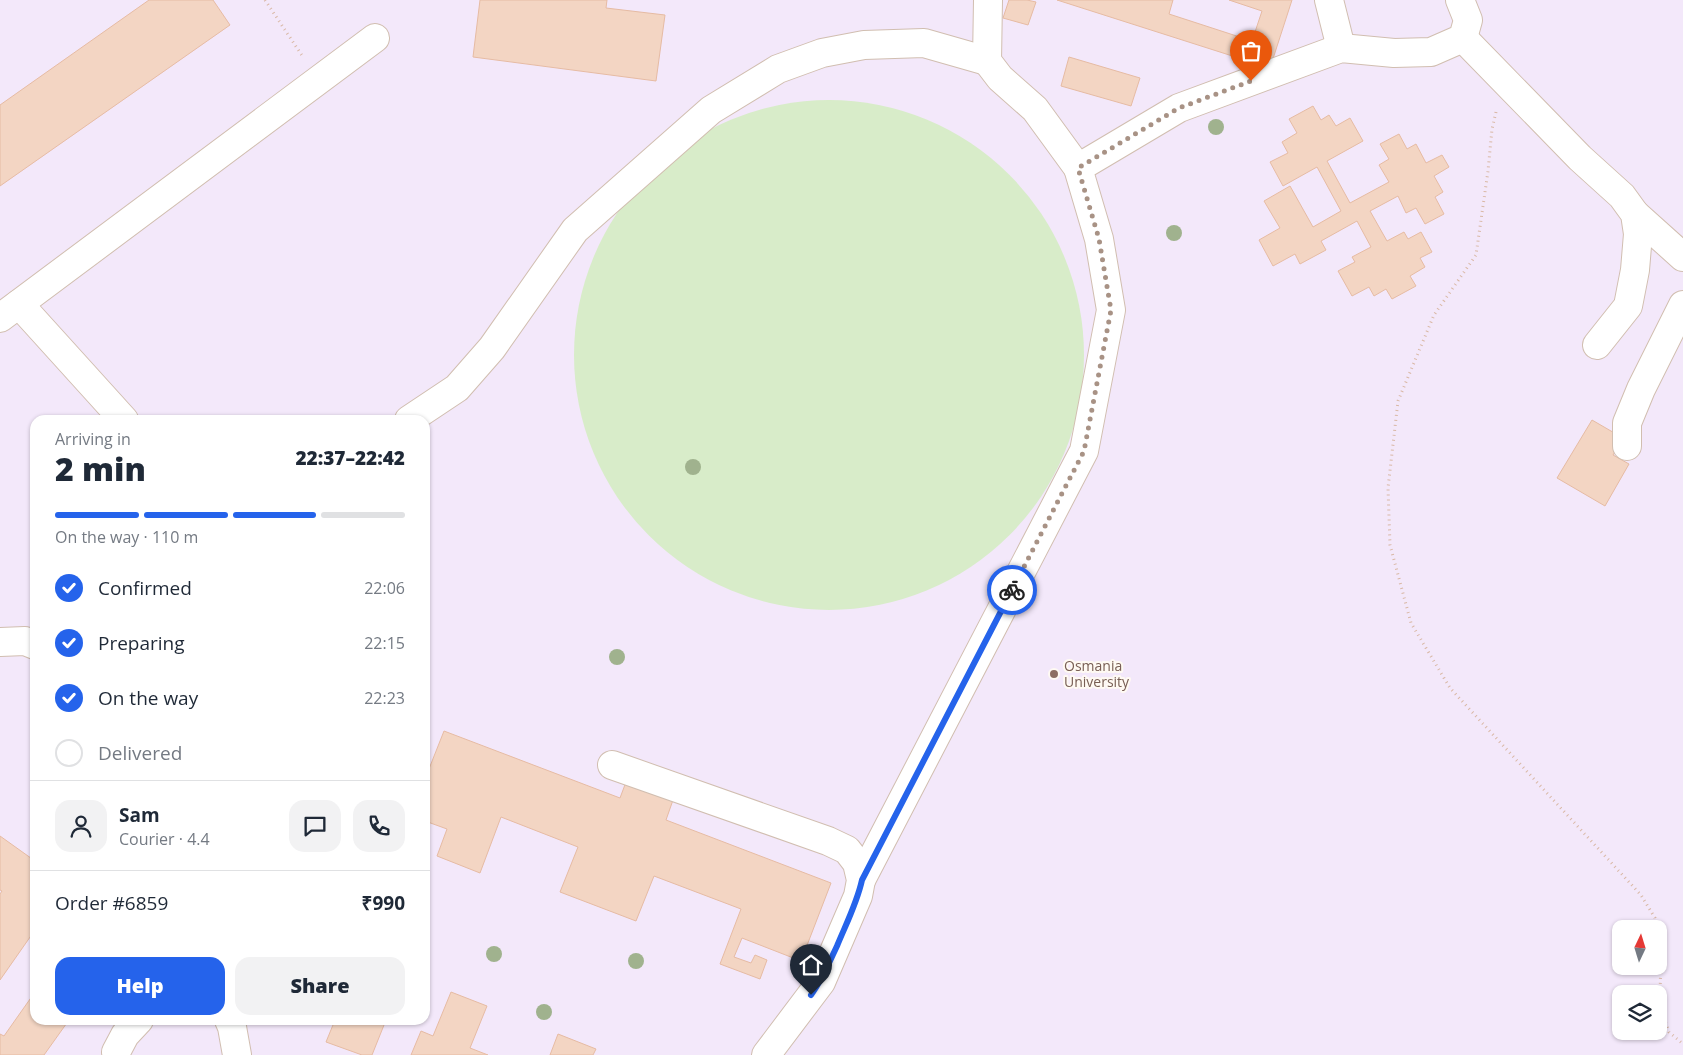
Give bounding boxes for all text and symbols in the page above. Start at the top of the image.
pin [1230,30,1272,81]
icon: bag [1237,37,1265,65]
text: Arriving in [55,428,131,450]
text: 22:37–22:42 [295,445,405,471]
text: 2 min [55,447,146,490]
text: On the way · 110 m [55,526,198,548]
courier [987,565,1037,615]
icon: check [55,574,83,602]
text: Confirmed [98,575,192,601]
icon: bike [998,576,1026,604]
text: 22:06 [364,577,405,599]
icon: check [55,629,83,657]
text: Preparing [98,630,185,656]
text: 22:15 [364,632,405,654]
place label: Osmania University [1064,656,1130,691]
marker: Osmania University [1048,668,1060,680]
icon: check [55,684,83,712]
text: On the way [98,685,198,711]
text: 22:23 [364,687,405,709]
text: Delivered [98,740,182,766]
button: person [55,800,107,852]
button: chat [289,800,341,852]
button: phone [353,800,405,852]
text: Sam [119,802,160,828]
text: Courier · 4.4 [119,828,210,850]
text: Order #6859 [55,890,168,916]
text: ₹990 [362,890,405,916]
north arrow [1612,920,1668,975]
map controls [1612,920,1667,1040]
pin [790,944,832,995]
icon: home [797,951,825,979]
button: Help [55,957,225,1015]
button: Share [235,957,405,1015]
button: layers [1612,985,1667,1040]

